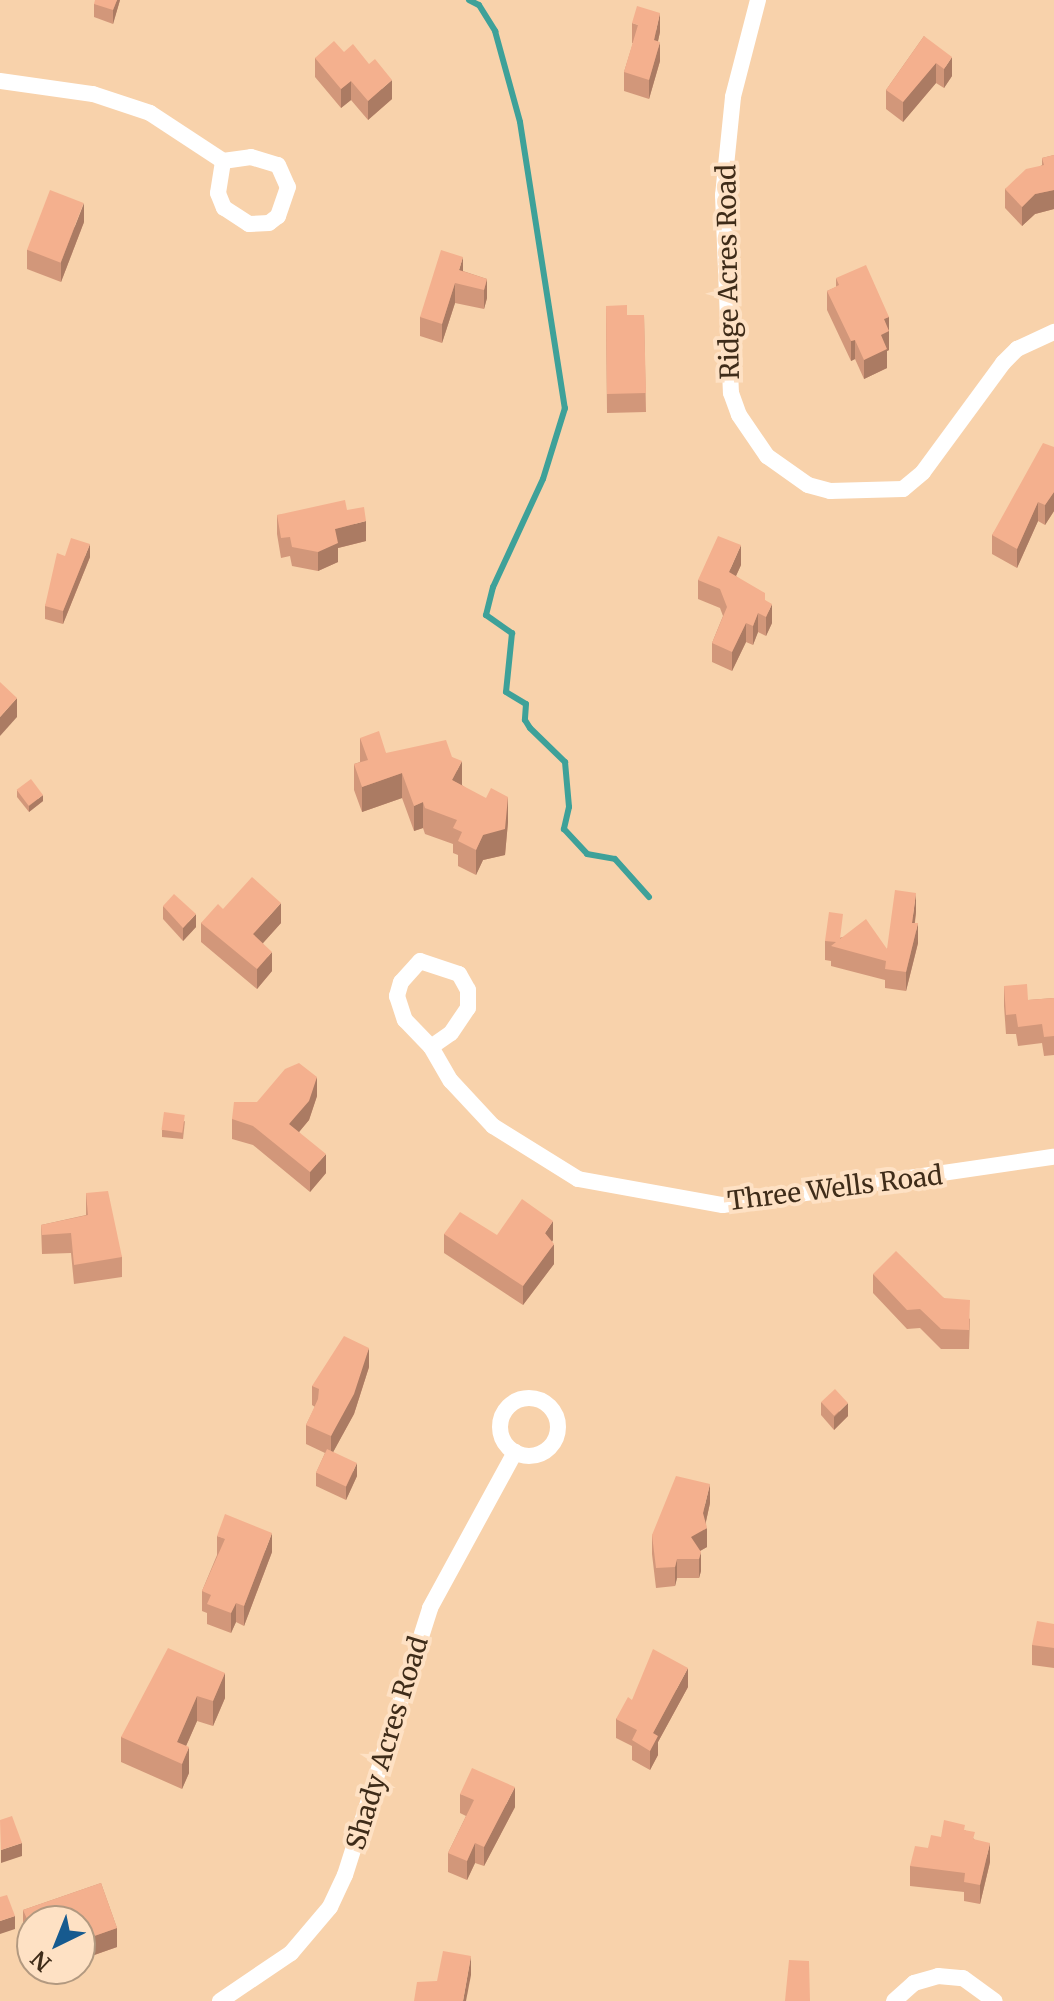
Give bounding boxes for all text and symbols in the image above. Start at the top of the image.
street label: Ridge Acres Road [711,164,745,380]
street label: Three Wells Road [726,1159,944,1217]
street label: Shady Acres Road [340,1633,434,1853]
north arrow [16,1905,96,1985]
text: N [25,1945,57,1977]

